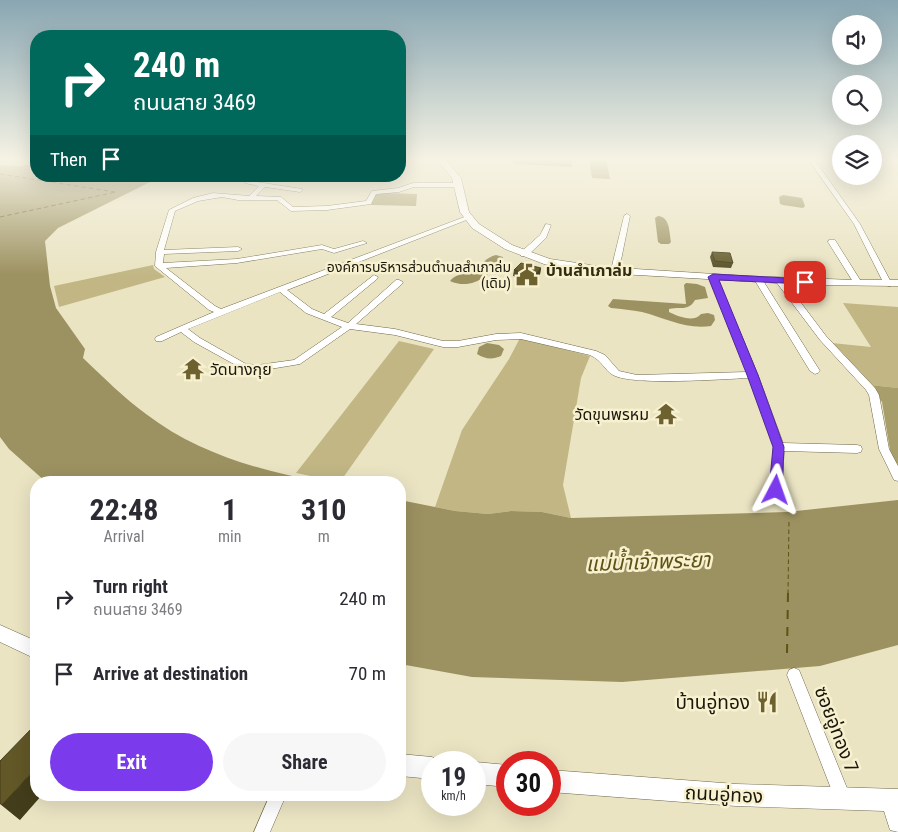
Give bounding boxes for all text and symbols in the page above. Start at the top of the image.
map controls [832,15,882,185]
button: sound [832,15,882,65]
text: 240 m [133,45,220,86]
icon: right [50,50,115,115]
button: search [832,75,882,125]
text: ถนนสาย 3469 [133,90,256,115]
button: layers [832,135,882,185]
icon: arrive [97,145,125,173]
text: Then [50,148,87,171]
place label: องค์การบริหารส่วนตำบลสำเภาล่ม (เดิม) [327,259,511,292]
district label: บ้านสำเภาล่ม [546,261,632,280]
pin [784,261,826,303]
public building icon: องค์การบริหารส่วนตำบลสำเภาล่ม (เดิม) [514,262,540,288]
icon: arrive [791,268,819,296]
temple icon: วัดนางกุย [180,356,206,382]
place label: วัดนางกุย [210,360,272,379]
temple icon: วัดขุนพรหม [653,401,679,427]
place label: วัดขุนพรหม [575,405,649,424]
position arrow [749,463,801,515]
text: 22:48 [90,492,158,527]
text: 1 [222,492,237,527]
text: 310 [301,492,346,527]
text: Arrival [104,527,144,546]
text: min [218,527,241,546]
text: m [318,527,330,546]
water label: แม่น้ำเจ้าพระยา [585,545,712,576]
text: Turn right [93,575,168,598]
icon: right [50,585,78,613]
text: 240 m [339,587,386,610]
text: ถนนสาย 3469 [93,600,183,619]
icon: arrive [50,660,78,688]
text: Arrive at destination [93,662,248,685]
text: 70 m [349,662,386,685]
street label: ซอยอู่ทอง 7 [809,683,863,776]
restaurant icon: บ้านอู่ทอง [754,689,780,715]
place label: บ้านอู่ทอง [676,691,750,715]
button: Exit [50,733,213,791]
button: Share [223,733,386,791]
speed limit sign: 30 [496,751,561,816]
text: 19 [441,763,466,792]
street label: ถนนอู่ทอง [684,781,764,809]
text: km/h [441,789,466,803]

